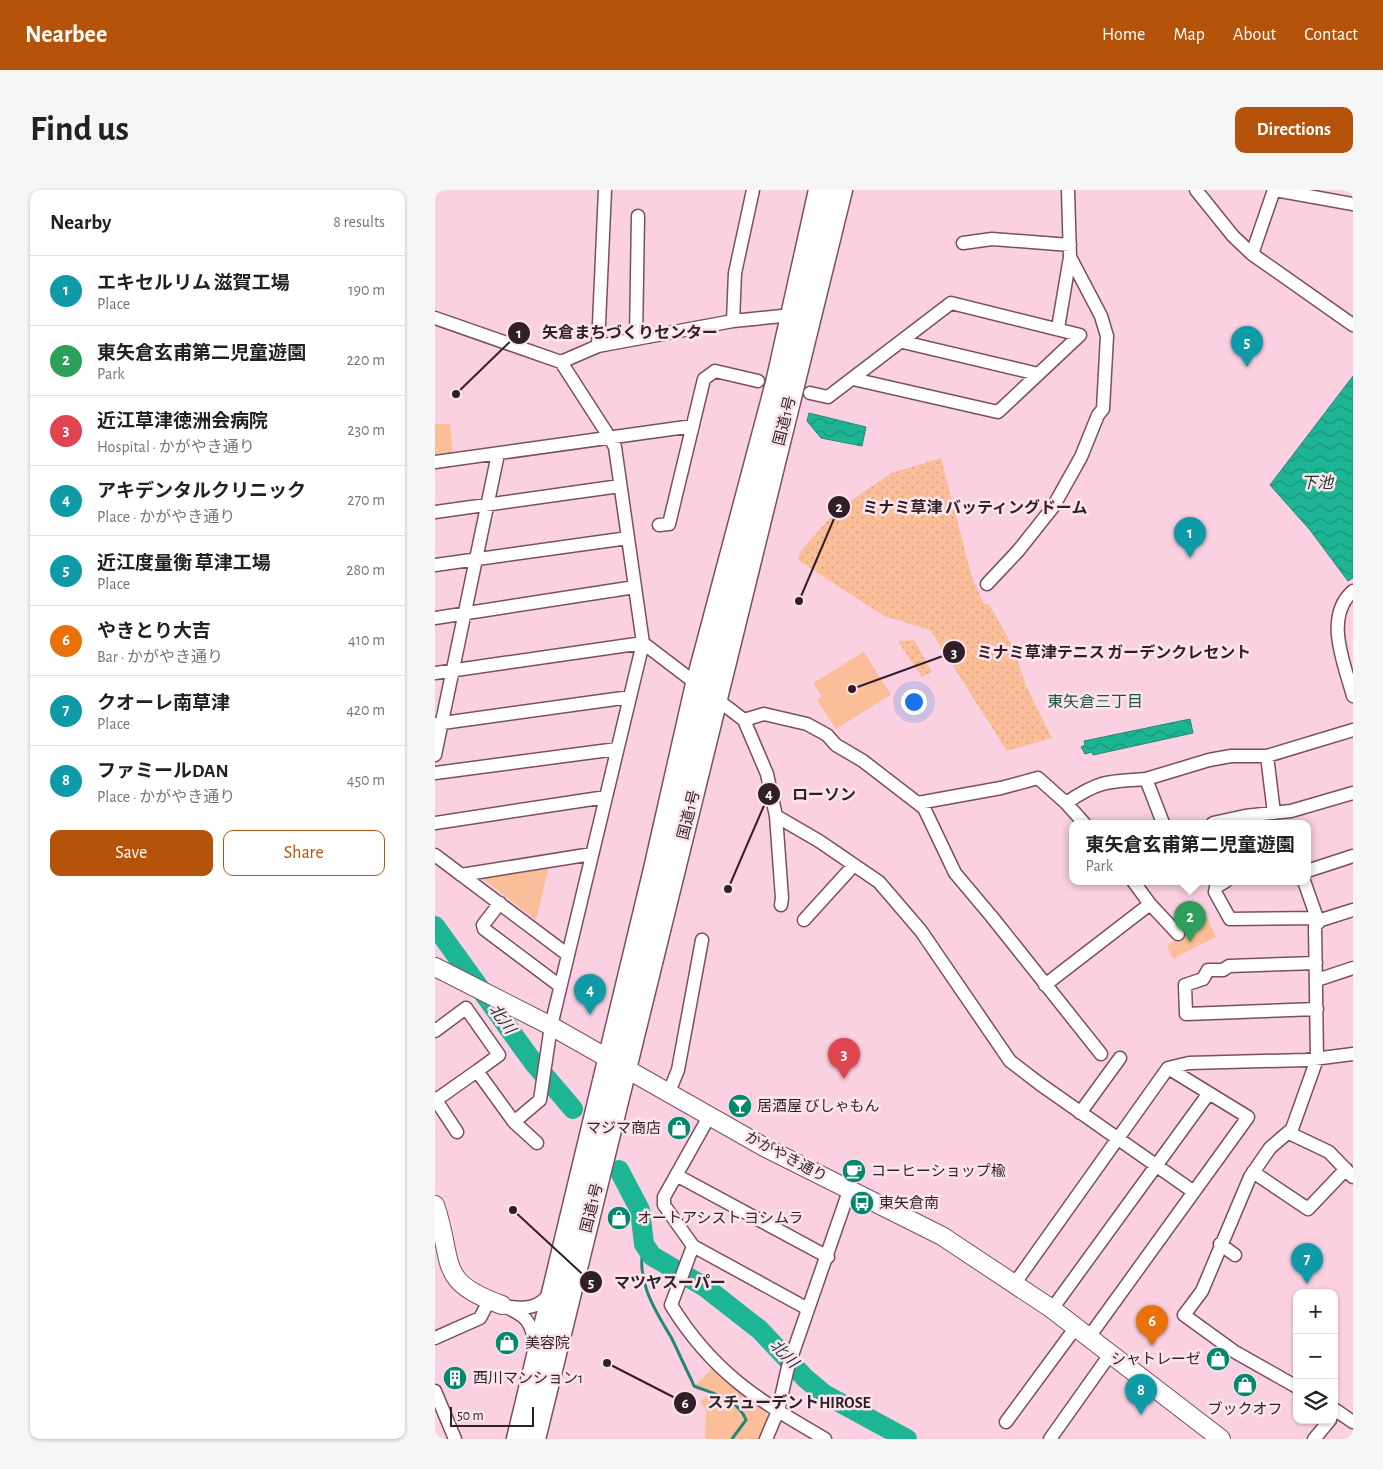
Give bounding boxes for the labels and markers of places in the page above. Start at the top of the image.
callout: 矢倉まちづくりセンター [507,317,728,348]
pin: 5 [1231,326,1263,367]
callout: ミナミ草津 バッティングドーム [826,491,1098,522]
pin: 1 [1174,517,1206,558]
callout: ミナミ草津テニス ガーデンクレセント [942,637,1261,668]
callout: ローソン [757,778,866,809]
pin: 2 [1174,901,1206,942]
pin: 4 [574,974,606,1015]
pin: 3 [828,1038,860,1079]
bar icon: 居酒屋 びしゃもん [727,1093,753,1119]
place label: 居酒屋 びしゃもん [757,1098,879,1114]
shop icon: マジマ商店 [666,1115,692,1141]
place label: マジマ商店 [586,1120,661,1136]
cafe icon: コーヒーショップ楡 [841,1158,867,1184]
place label: コーヒーショップ楡 [871,1163,1006,1179]
bus stop icon: 東矢倉南 [849,1190,875,1216]
place label: 東矢倉南 [879,1195,939,1211]
shop icon: オートアシスト ヨシムラ [606,1205,632,1231]
place label: オートアシスト ヨシムラ [637,1211,803,1226]
pin: 7 [1291,1243,1323,1284]
callout: マツヤスーパー [579,1267,736,1298]
pin: 6 [1136,1305,1168,1346]
shop icon: 美容院 [494,1330,520,1356]
place label: 美容院 [525,1335,570,1351]
shop icon: シャトレーゼ [1205,1346,1231,1372]
place label: シャトレーゼ [1111,1351,1201,1367]
building icon: 西川マンション1 [442,1365,468,1391]
place label: 西川マンション1 [473,1370,583,1386]
shop icon: ブックオフ [1232,1372,1258,1398]
pin: 8 [1125,1374,1157,1415]
callout: スチューデントHIROSE [672,1387,881,1418]
place label: ブックオフ [1207,1401,1283,1417]

